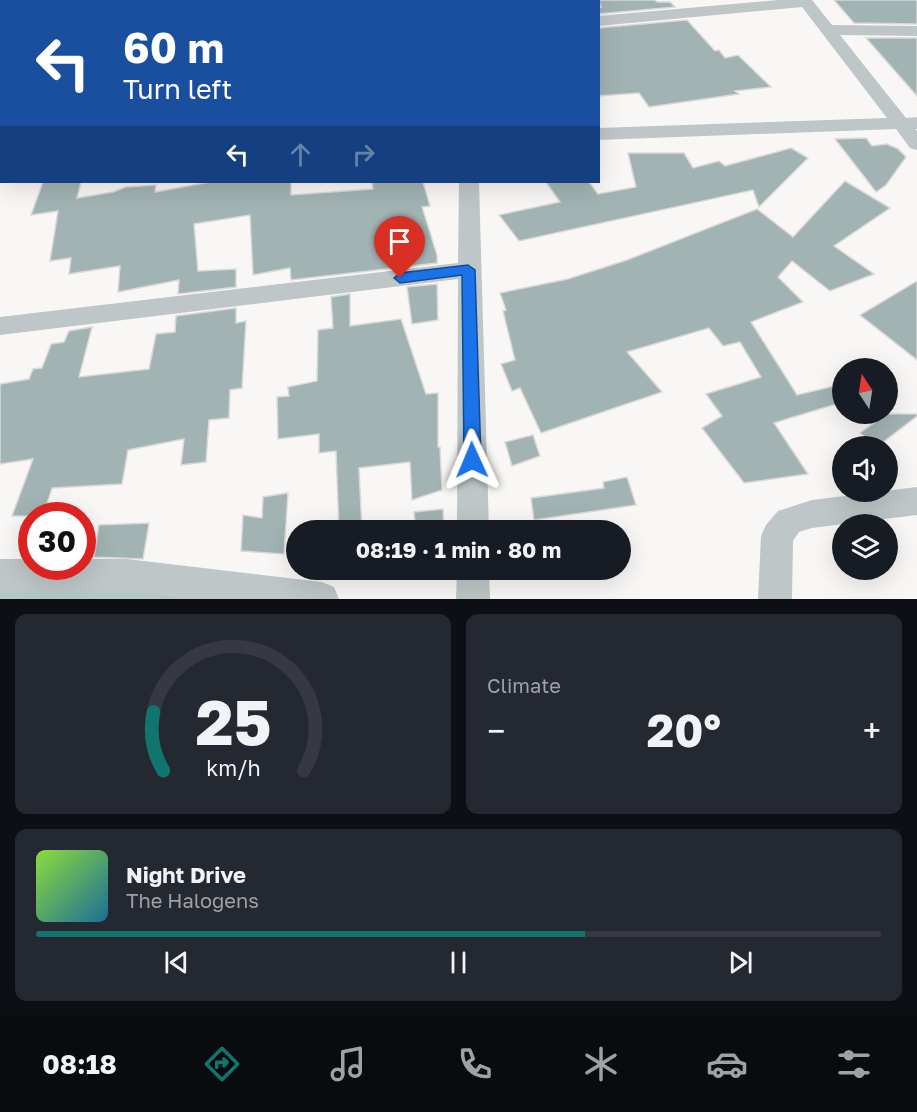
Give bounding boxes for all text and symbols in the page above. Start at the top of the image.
text: 60 m [123,22,224,72]
icon: left [24,24,102,102]
text: Turn left [123,73,232,105]
icon: left [221,138,254,171]
icon: ahead [284,138,317,171]
icon: right [347,138,380,171]
pin [374,216,425,278]
icon: arrive [383,225,416,258]
north arrow [832,358,898,424]
map controls [832,358,898,580]
position arrow [440,428,504,492]
button: sound [832,436,898,502]
speed limit sign: 30 [18,502,96,580]
button: layers [832,514,898,580]
text: 08:19 · 1 min · 80 m [356,536,561,563]
text: Climate [487,673,561,697]
text: 25 [195,684,271,759]
text: 20° [647,703,721,757]
text: − [487,711,505,750]
text: + [863,711,881,750]
text: km/h [206,755,260,781]
text: Night Drive [126,861,246,888]
text: The Halogens [126,888,259,912]
icon: previous [160,946,193,979]
icon: pause [442,946,475,979]
icon: next [724,946,757,979]
icon: directions [201,1043,243,1085]
icon: music [327,1043,369,1085]
icon: phone [454,1043,496,1085]
icon: climate [580,1043,622,1085]
icon: car [706,1043,748,1085]
icon: filters [833,1043,875,1085]
text: 08:18 [42,1048,117,1080]

